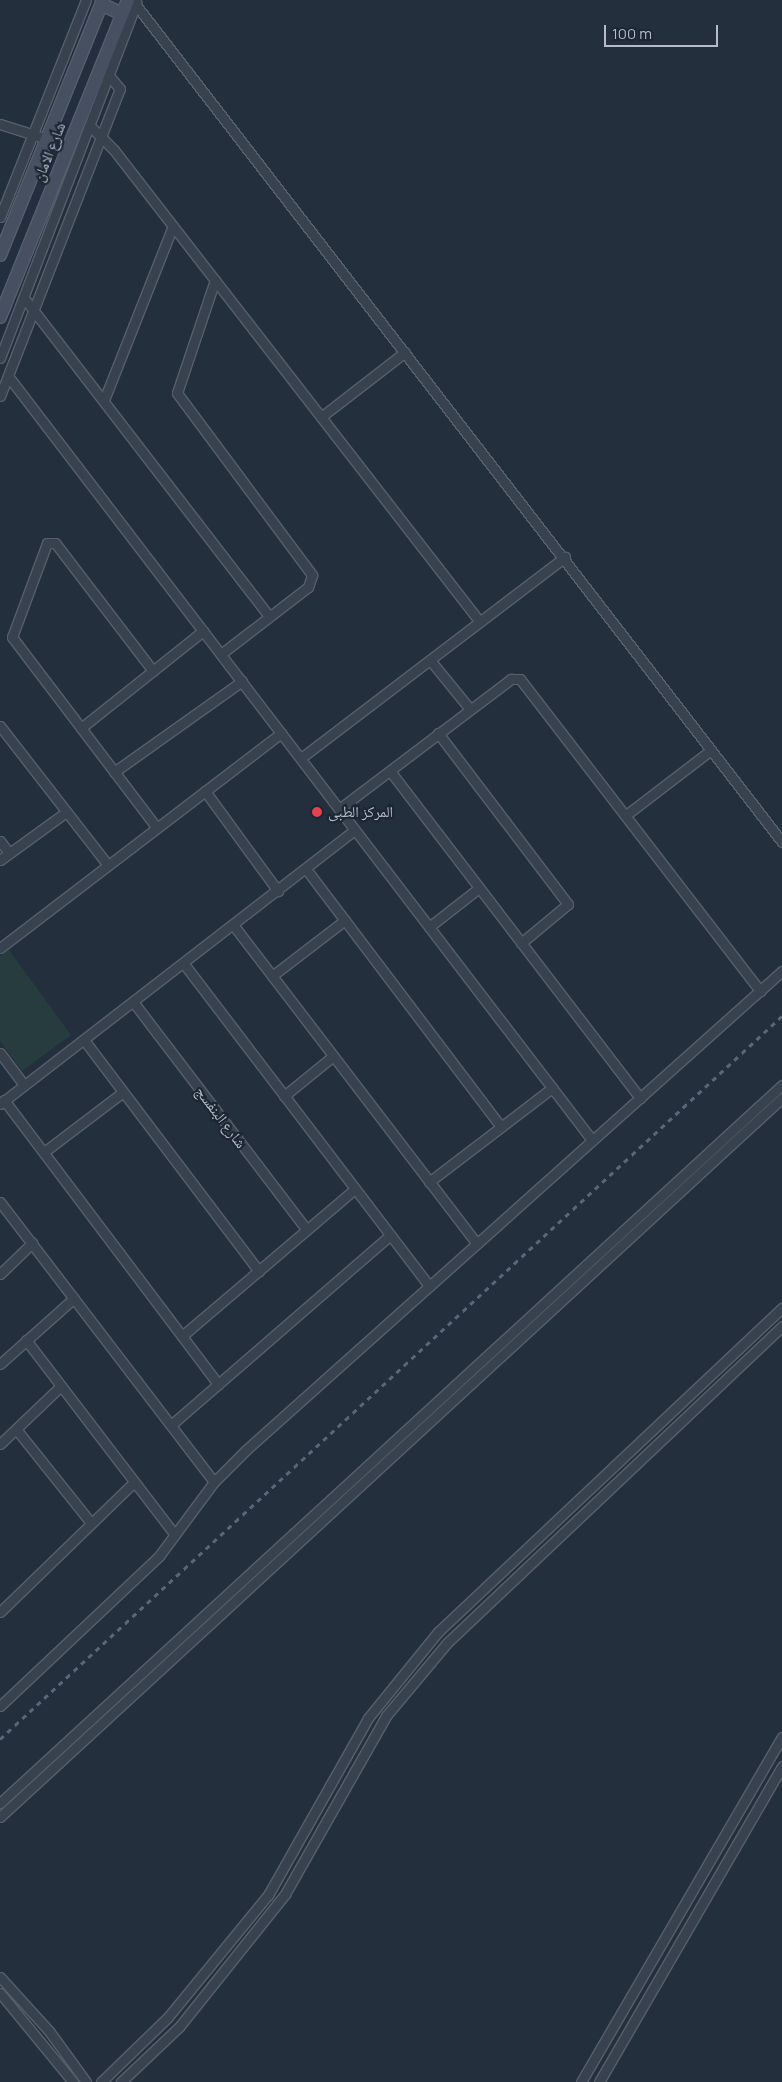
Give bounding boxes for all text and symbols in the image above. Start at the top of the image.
scale bar [607,15,721,47]
text: 100 m [612,23,652,44]
street label: شارع الامان [29,120,69,184]
place label: المركز الطبى [328,803,393,821]
marker: المركز الطبى [310,805,324,819]
street label: شارع البنفسج [192,1083,250,1151]

